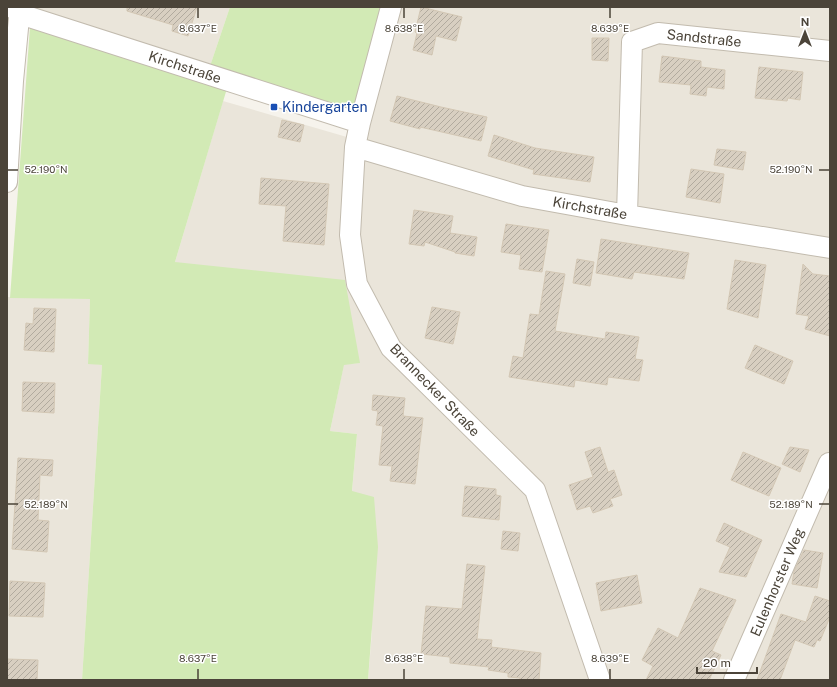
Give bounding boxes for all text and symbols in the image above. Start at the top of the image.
north arrow [785,12,825,52]
text: N [801,16,809,28]
text: 8.637°E [179,22,217,34]
text: 8.638°E [385,22,423,34]
text: 8.639°E [591,22,629,34]
street label: Sandstraße [666,26,742,50]
street label: Kirchstraße [147,48,223,86]
place label: Kindergarten [282,99,368,115]
marker: Kindergarten [269,102,279,112]
text: 52.190°N [24,163,68,175]
text: 52.190°N [769,163,813,175]
street label: Kirchstraße [551,194,629,222]
street label: Brannecker Straße [387,341,483,439]
text: 52.189°N [24,498,68,510]
text: 52.189°N [769,498,813,510]
street label: Eulenhorster Weg [747,525,807,639]
scale bar [697,649,757,675]
text: 8.637°E [179,652,217,664]
text: 8.638°E [385,652,423,664]
text: 8.639°E [591,652,629,664]
text: 20 m [703,656,731,670]

